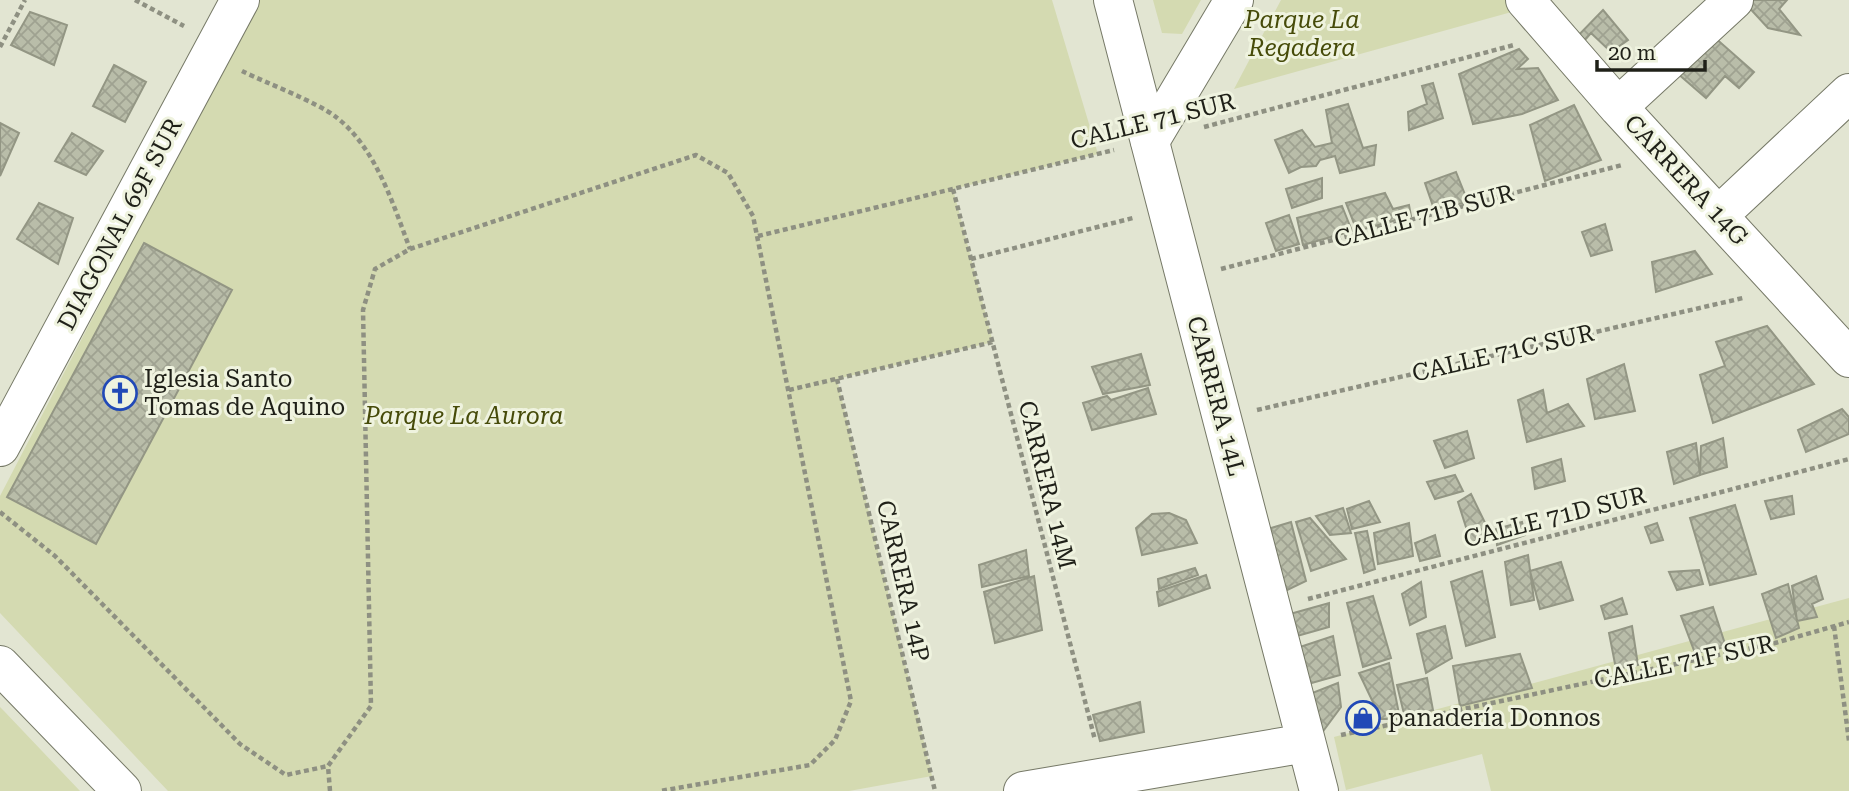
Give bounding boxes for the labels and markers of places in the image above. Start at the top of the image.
place label: Iglesia Santo Tomas de Aquino [144,365,345,421]
church icon: Iglesia Santo Tomas de Aquino [101,374,139,412]
shop icon: panadería Donnos [1344,699,1382,737]
place label: panadería Donnos [1388,704,1600,732]

